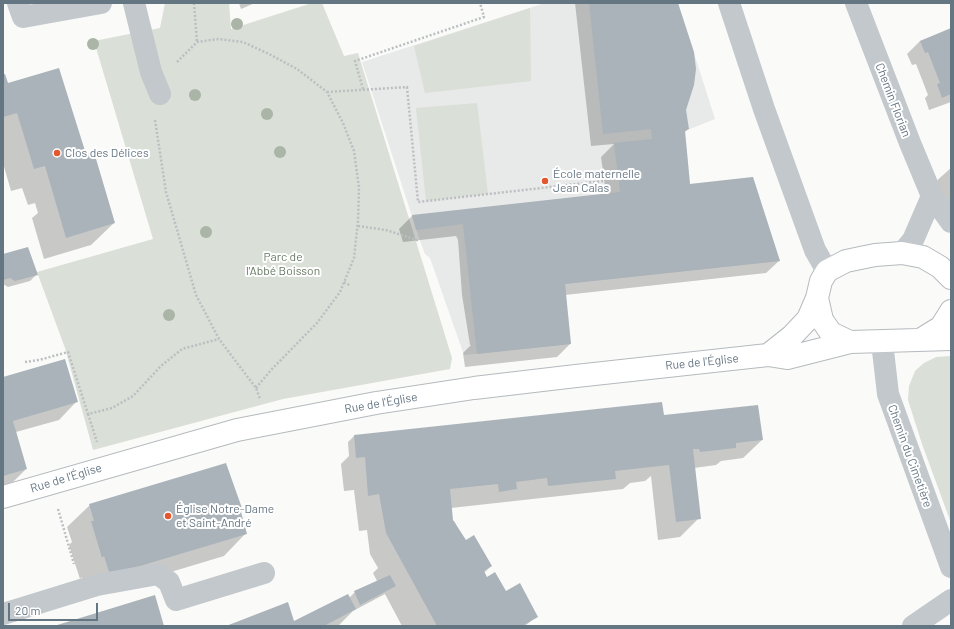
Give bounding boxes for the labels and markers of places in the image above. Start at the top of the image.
place label: Clos des Délices [65,146,149,160]
marker: Clos des Délices [52,148,62,158]
place label: École maternelle Jean Calas [553,167,640,195]
marker: École maternelle Jean Calas [540,176,550,186]
place label: Église Notre-Dame et Saint-André [176,502,274,530]
marker: Église Notre-Dame et Saint-André [163,511,173,521]

